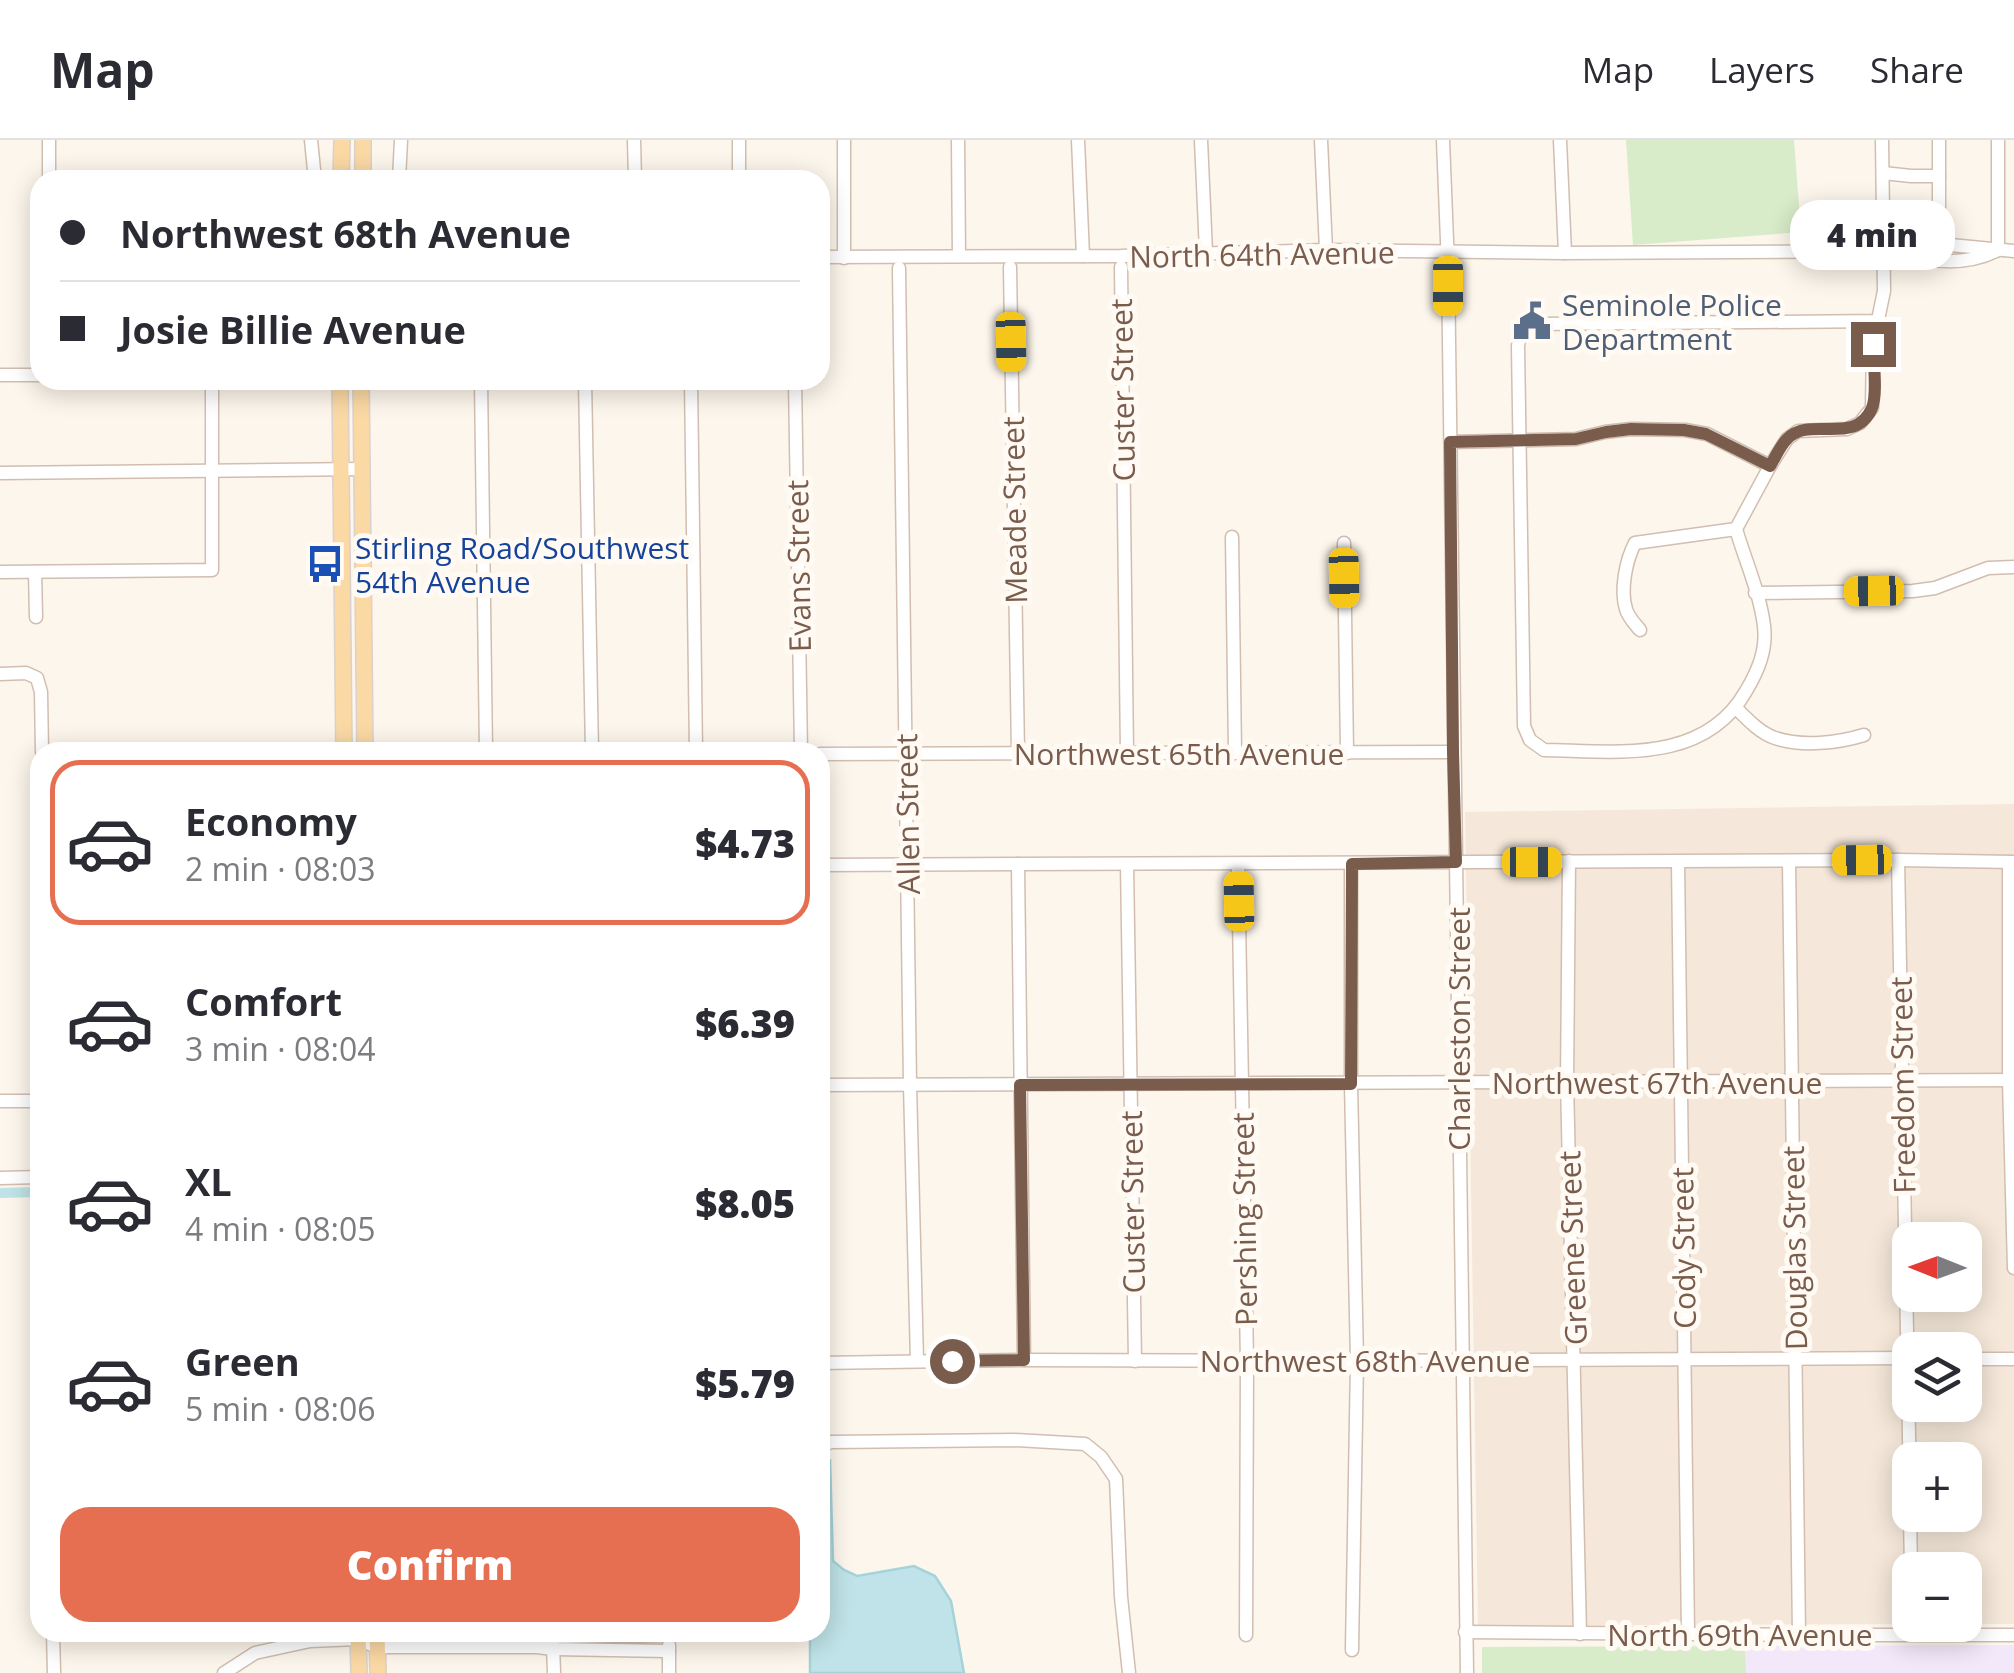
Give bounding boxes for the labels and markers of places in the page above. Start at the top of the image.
place label: Seminole Police Department [1562,284,1782,359]
public building icon: Seminole Police Department [1511,300,1553,342]
place label: Stirling Road/Southwest 54th Avenue [355,527,689,602]
bus stop icon: Stirling Road/Southwest 54th Avenue [304,543,346,585]

